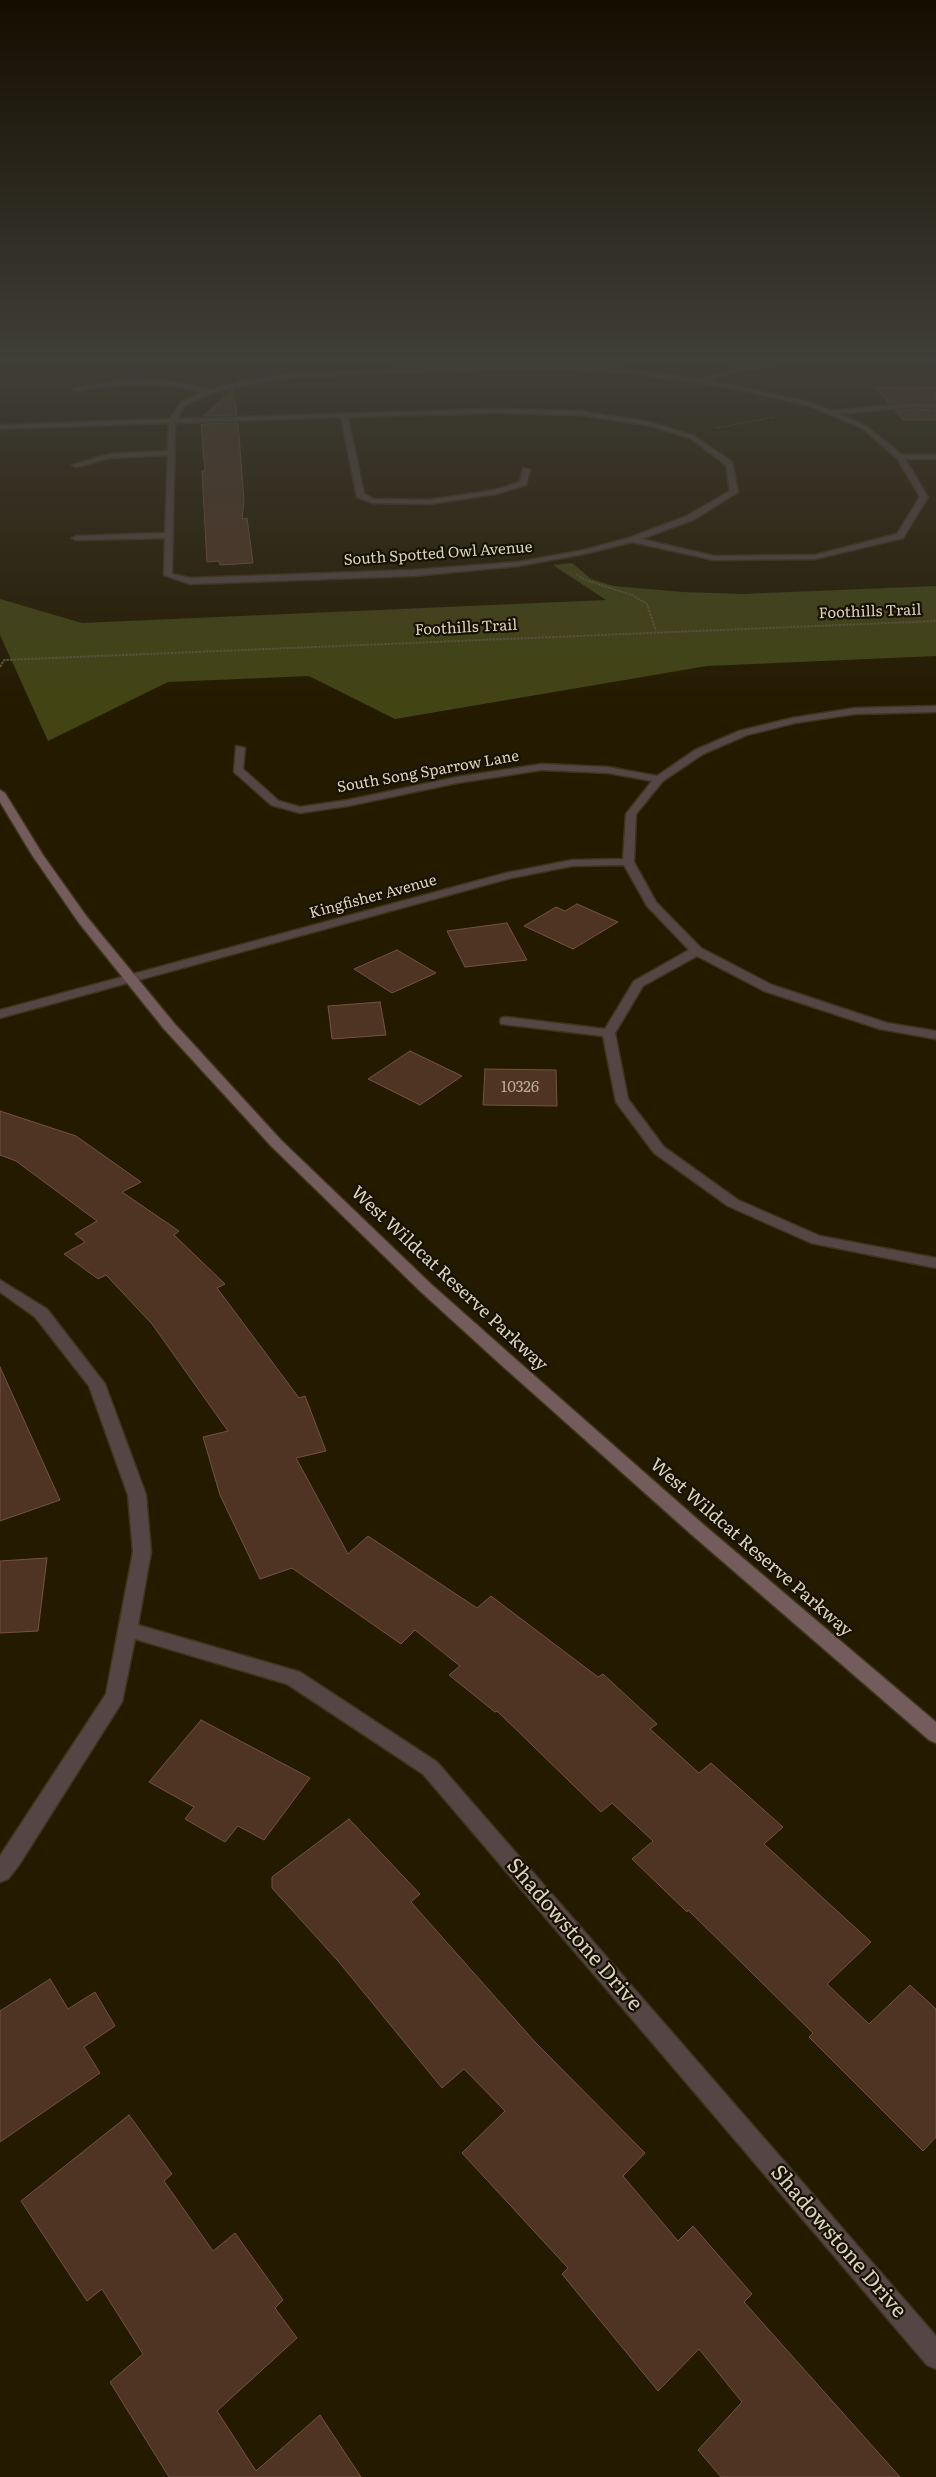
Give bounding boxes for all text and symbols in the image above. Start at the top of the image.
street label: South Spotted Owl Avenue [343,538,533,570]
street label: Foothills Trail [818,601,922,623]
street label: Foothills Trail [414,616,518,640]
street label: South Song Sparrow Lane [336,747,520,797]
street label: Kingfisher Avenue [307,871,439,923]
house number: 10326 [501,1079,539,1097]
street label: West Wildcat Reserve Parkway [346,1182,552,1376]
street label: West Wildcat Reserve Parkway [645,1454,857,1642]
street label: Shadowstone Drive [501,1853,647,2017]
street label: Shadowstone Drive [765,2160,911,2324]

